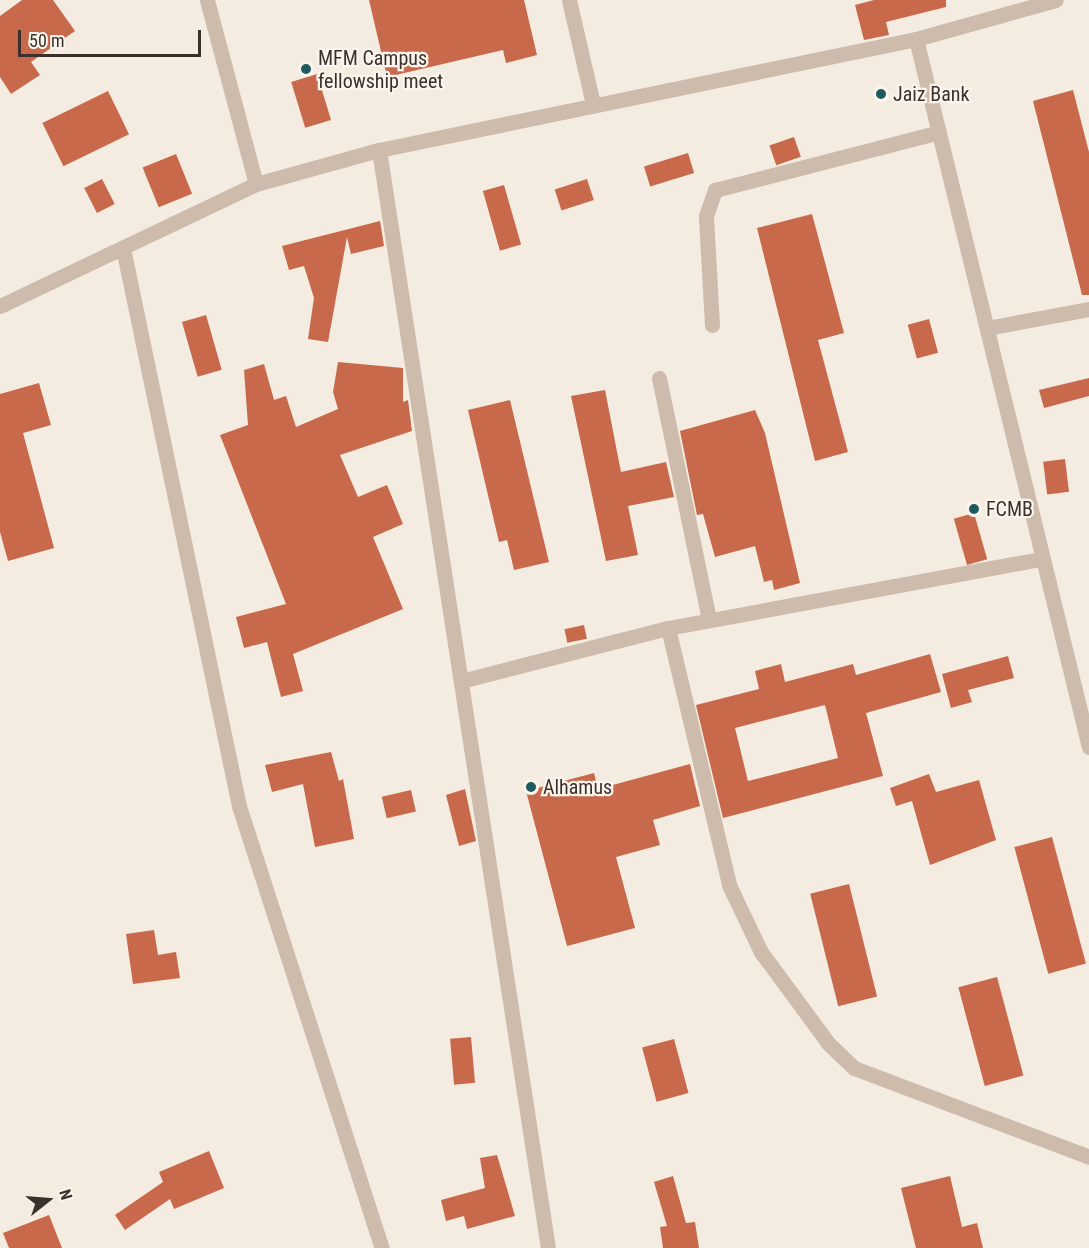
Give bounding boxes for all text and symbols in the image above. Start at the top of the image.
scale bar [21,18,204,56]
text: 50 m [29,30,64,51]
place label: MFM Campus fellowship meet [318,46,443,93]
marker: MFM Campus fellowship meet [299,62,313,76]
place label: Jaiz Bank [893,82,969,106]
marker: Jaiz Bank [874,87,888,101]
place label: FCMB [986,497,1033,521]
marker: FCMB [967,502,981,516]
place label: Alhamus [543,775,612,799]
marker: Alhamus [524,780,538,794]
north arrow [18,1170,78,1230]
text: N [55,1187,76,1202]

